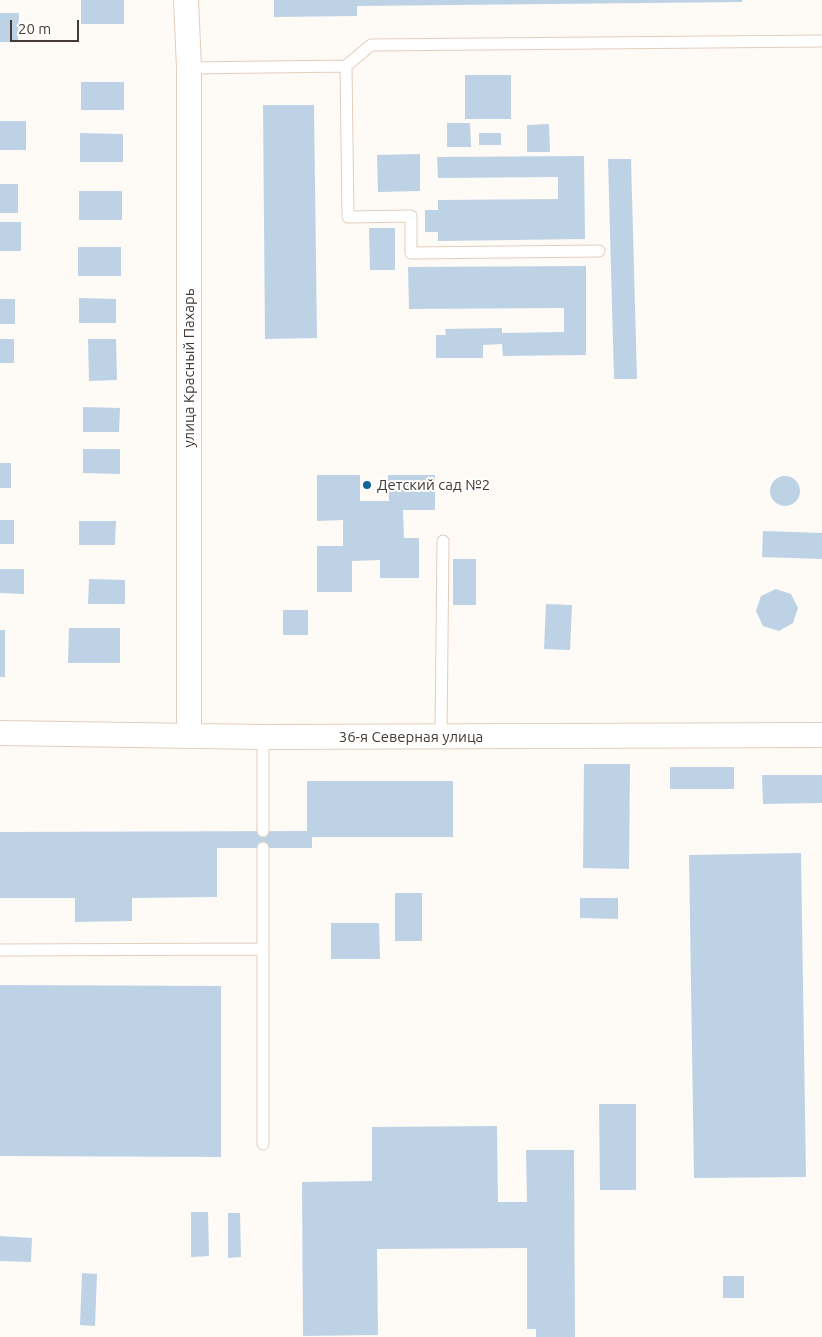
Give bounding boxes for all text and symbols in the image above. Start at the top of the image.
scale bar [12,10,81,42]
text: 20 m [18,20,51,37]
street label: улица Красный Пахарь [180,288,198,448]
place label: Детский сад №2 [377,476,490,494]
marker: Детский сад №2 [361,479,373,491]
street label: 36-я Северная улица [339,728,483,746]

